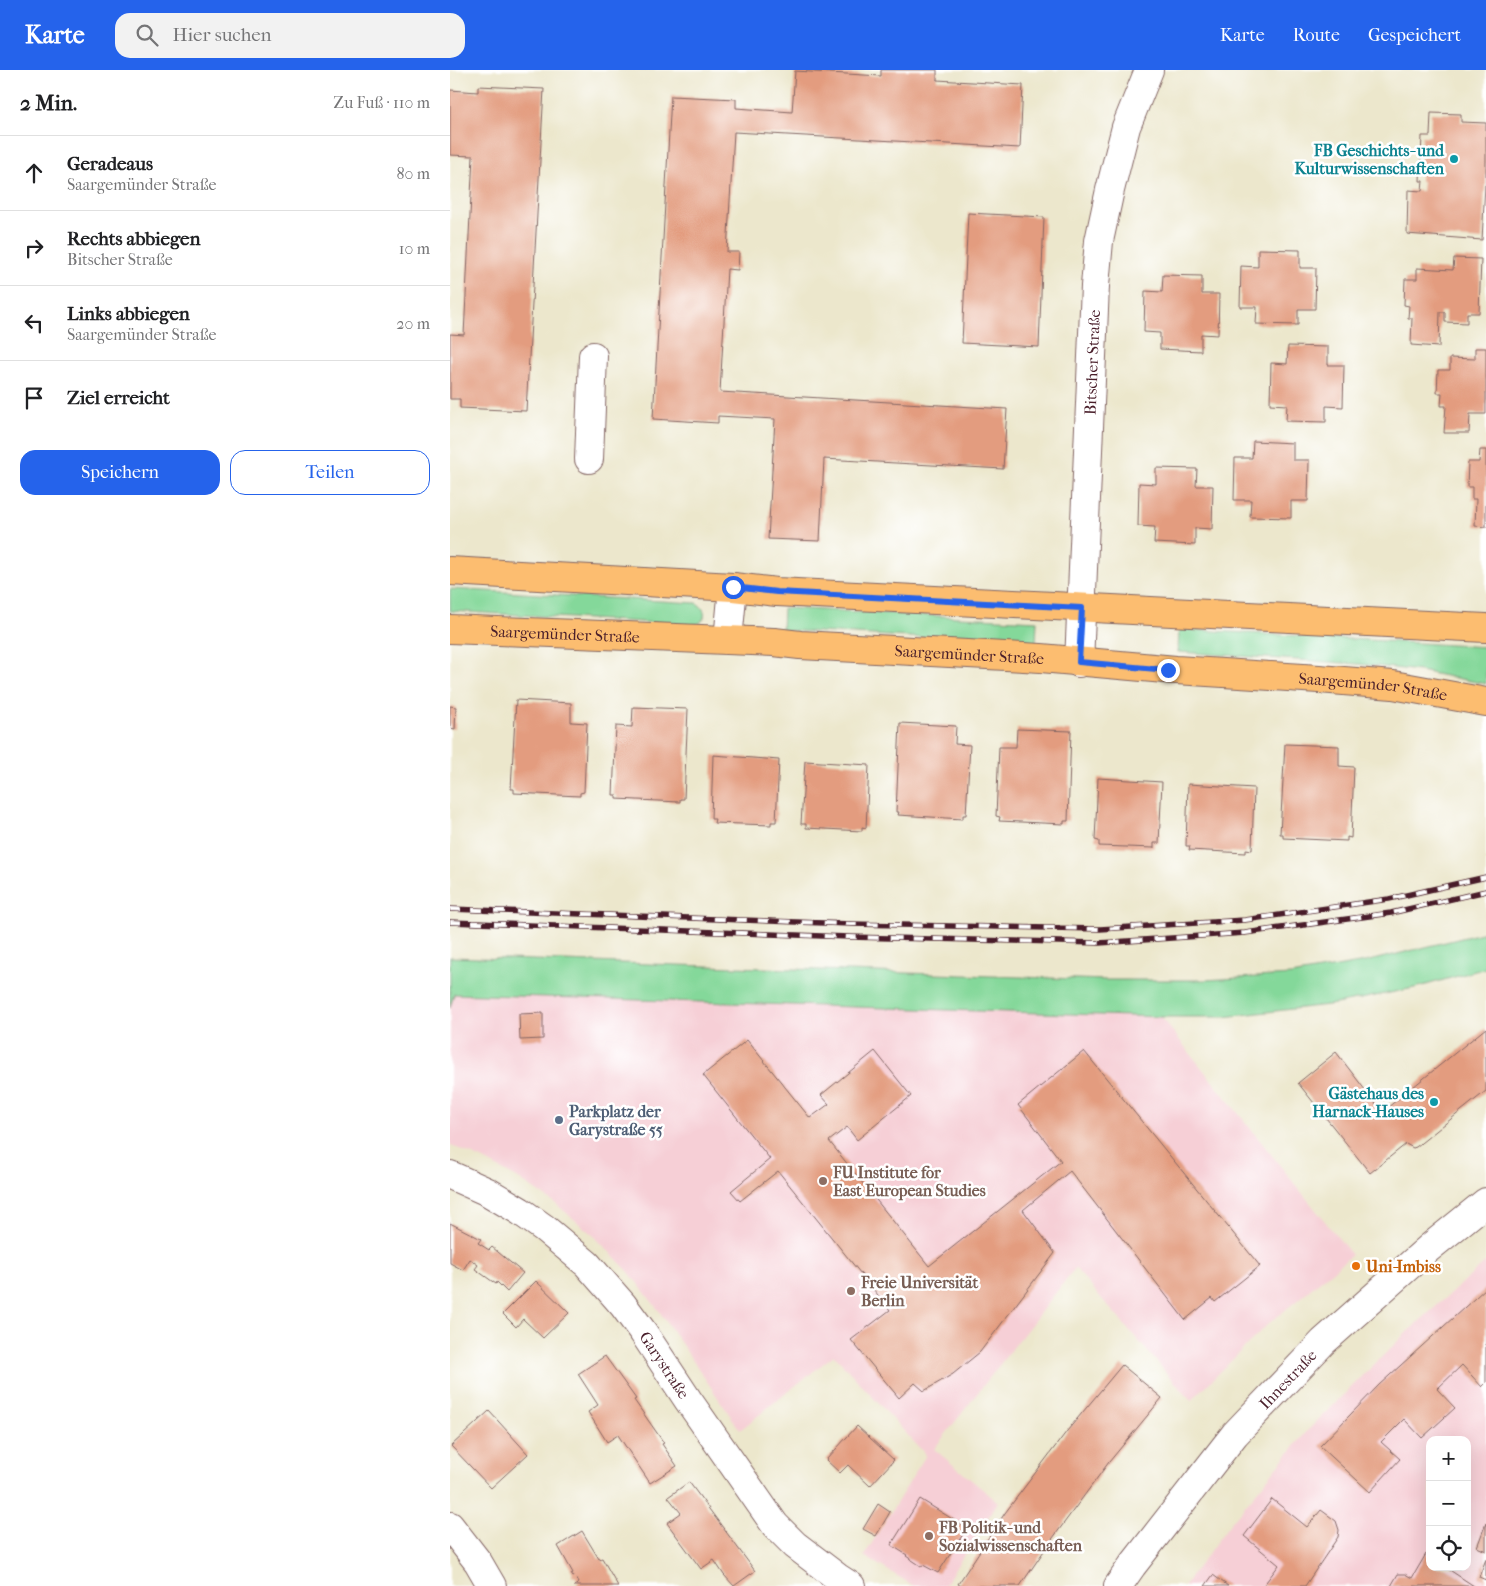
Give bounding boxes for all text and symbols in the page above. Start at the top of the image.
search box [115,13,465,58]
text: Karte [25,21,85,49]
icon: search [133,21,161,49]
text: Hier suchen [173,24,272,46]
text: Karte [1220,25,1265,46]
text: Route [1293,25,1340,46]
text: Gespeichert [1368,25,1461,46]
text: 2 Min. [20,91,77,115]
text: Zu Fuß · 110 m [333,93,430,112]
place label: FB Geschichts- und Kulturwissenschaften [1295,141,1445,178]
text: Geradeaus [67,153,153,175]
marker: FB Geschichts- und Kulturwissenschaften [1448,153,1460,165]
icon: ahead [20,159,48,187]
text: 80 m [396,164,430,183]
text: Saargemünder Straße [67,175,216,194]
text: Rechts abbiegen [67,228,201,250]
icon: right [20,234,48,262]
text: 10 m [399,239,430,258]
text: Bitscher Straße [67,250,173,269]
text: Links abbiegen [67,303,190,325]
icon: left [20,309,48,337]
street label: Bitscher Straße [1081,309,1104,415]
text: 20 m [396,314,430,333]
text: Saargemünder Straße [67,325,216,344]
icon: arrive [20,384,48,412]
text: Ziel erreicht [67,387,170,409]
button: Speichern [20,450,220,495]
button: Teilen [230,450,430,495]
route start [722,576,745,599]
street label: Saargemünder Straße [490,622,640,647]
street label: Saargemünder Straße [894,641,1045,668]
route end [1157,659,1180,682]
street label: Saargemünder Straße [1298,669,1449,705]
place label: Gästehaus des Harnack-Hauses [1312,1084,1424,1121]
marker: Gästehaus des Harnack-Hauses [1428,1096,1440,1108]
place label: Parkplatz der Garystraße 55 [569,1102,663,1140]
marker: Parkplatz der Garystraße 55 [553,1114,565,1126]
place label: FU Institute for East European Studies [832,1163,986,1201]
marker: FU Institute for East European Studies [817,1175,829,1187]
place label: Uni-Imbiss [1365,1257,1441,1276]
marker: Uni-Imbiss [1350,1260,1362,1272]
place label: Freie Universität Berlin [860,1273,978,1310]
marker: Freie Universität Berlin [845,1285,857,1297]
street label: Garystraße [635,1328,693,1402]
street label: Ihnestraße [1255,1346,1321,1413]
map controls [1426,1436,1471,1571]
button: + [1426,1436,1471,1481]
button: − [1426,1481,1471,1526]
place label: FB Politik- und Sozialwissenschaften [938,1518,1083,1555]
button: locate [1426,1526,1471,1571]
marker: FB Politik- und Sozialwissenschaften [923,1530,935,1542]

